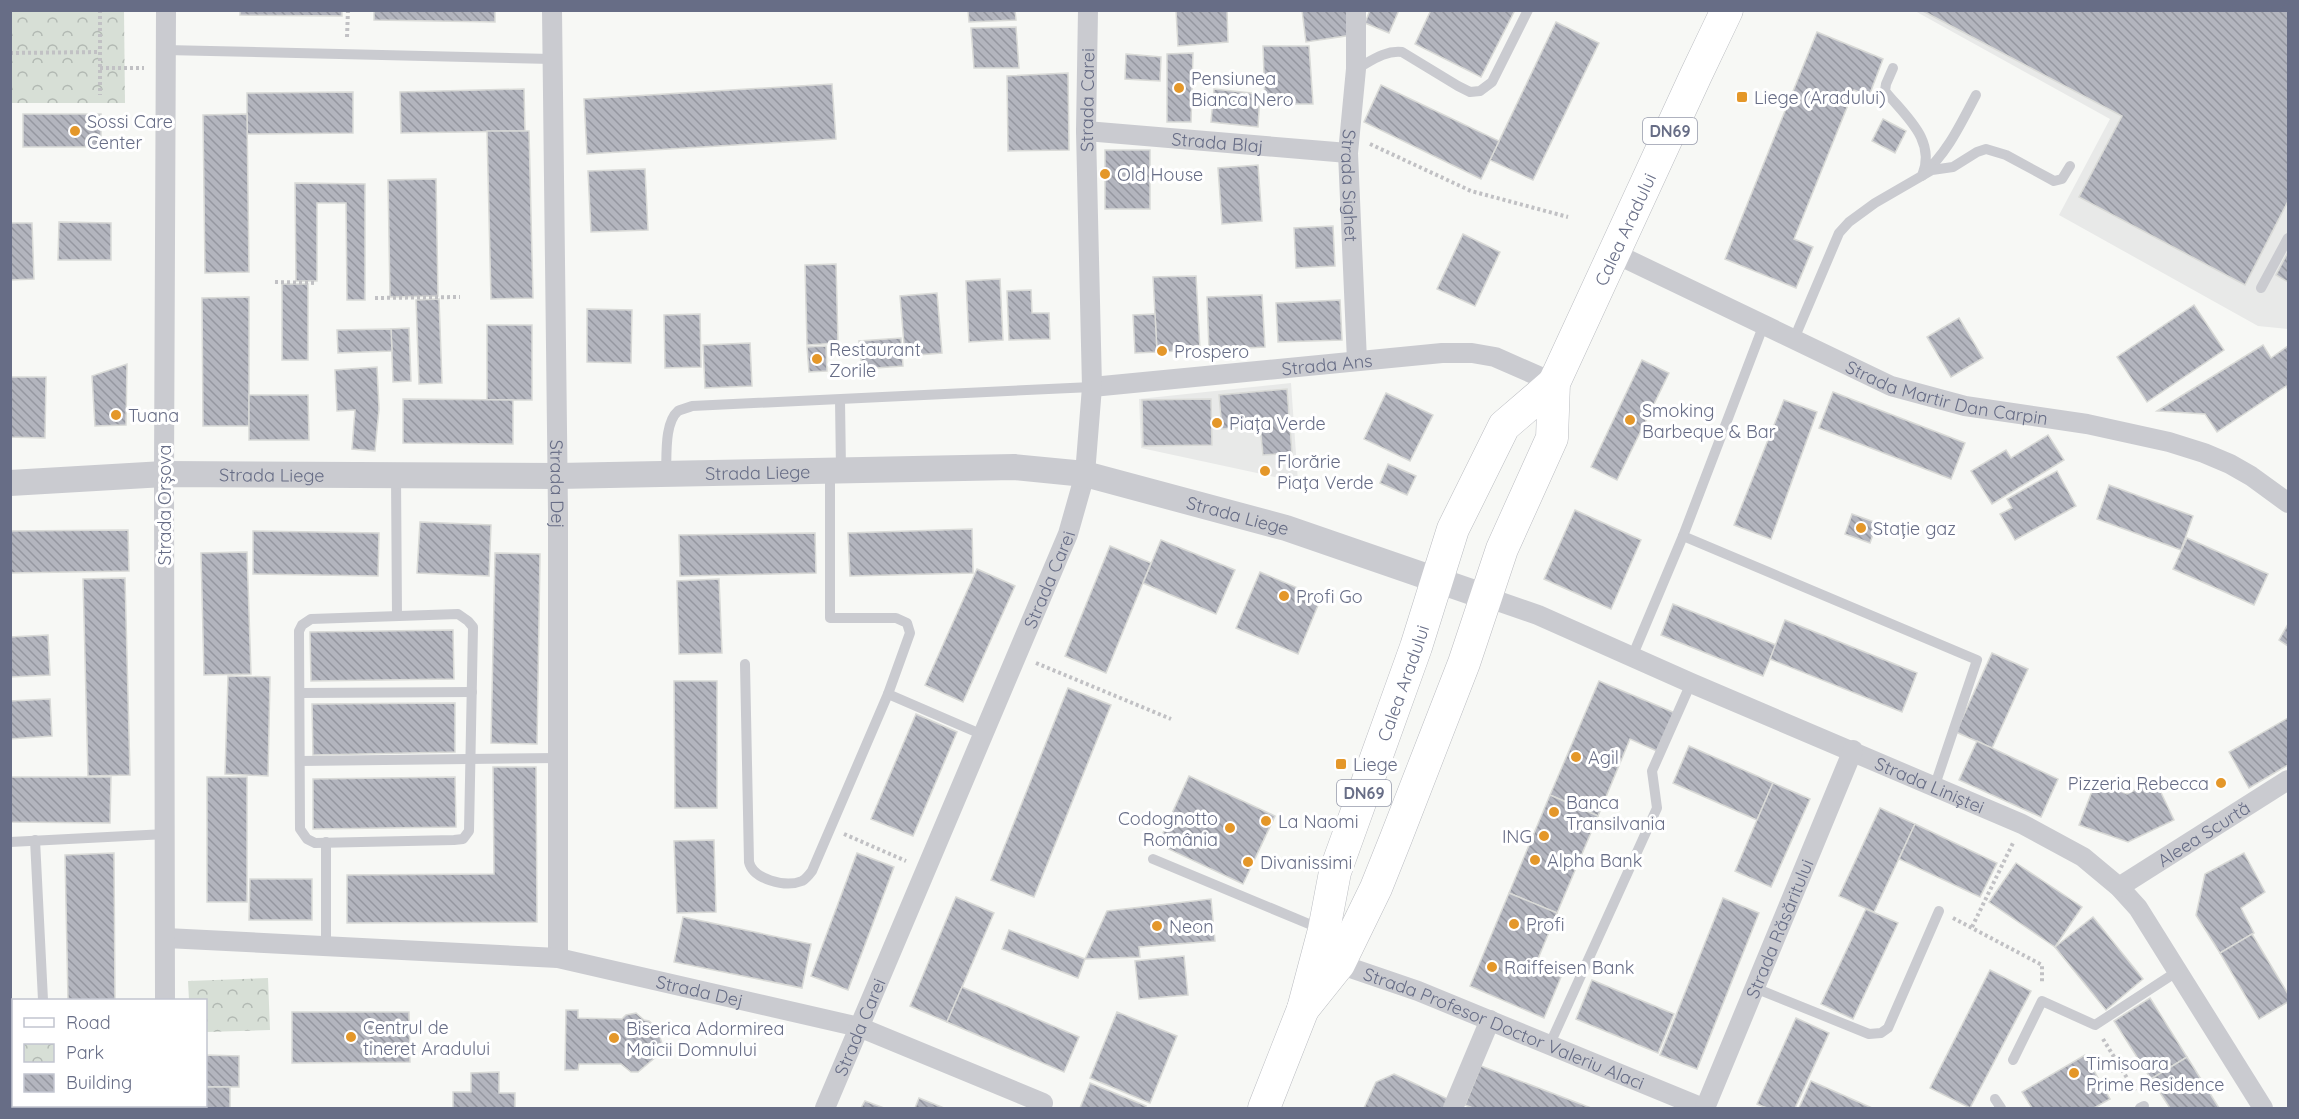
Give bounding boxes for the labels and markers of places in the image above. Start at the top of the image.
place label: Pensiunea Bianca Nero [1191,67,1294,111]
marker: Pensiunea Bianca Nero [1172,81,1186,95]
place label: Liege (Aradului) [1754,86,1886,109]
marker: Liege (Aradului) [1735,90,1749,104]
place label: Sossi Care Center [87,110,173,154]
marker: Sossi Care Center [68,124,82,138]
place label: Old House [1117,163,1203,186]
marker: Old House [1098,167,1112,181]
place label: Restaurant Zorile [829,338,921,382]
place label: Prospero [1174,340,1249,363]
marker: Prospero [1155,344,1169,358]
marker: Restaurant Zorile [810,352,824,366]
place label: Smoking Barbeque & Bar [1642,399,1776,443]
place label: Tuana [128,404,179,427]
marker: Tuana [109,408,123,422]
place label: Piața Verde [1229,412,1326,435]
marker: Smoking Barbeque & Bar [1623,413,1637,427]
marker: Piața Verde [1210,416,1224,430]
place label: Florărie Piața Verde [1277,450,1374,494]
marker: Florărie Piața Verde [1258,464,1272,478]
place label: Stație gaz [1873,517,1956,540]
marker: Stație gaz [1854,521,1868,535]
place label: Profi Go [1296,585,1363,608]
marker: Profi Go [1277,589,1291,603]
place label: Agil [1588,746,1619,769]
marker: Agil [1569,750,1583,764]
place label: Liege [1353,753,1398,776]
marker: Liege [1334,757,1348,771]
place label: Pizzeria Rebecca [2068,772,2209,795]
marker: Pizzeria Rebecca [2214,776,2228,790]
place label: Banca Transilvania [1566,791,1665,835]
marker: Banca Transilvania [1547,805,1561,819]
place label: Codognotto România [1118,807,1218,851]
place label: La Naomi [1278,810,1359,833]
marker: La Naomi [1259,814,1273,828]
marker: Codognotto România [1223,821,1237,835]
place label: ING [1502,825,1532,848]
marker: ING [1537,829,1551,843]
place label: Alpha Bank [1547,849,1642,872]
place label: Divanissimi [1260,851,1352,874]
marker: Alpha Bank [1528,853,1542,867]
marker: Divanissimi [1241,855,1255,869]
place label: Profi [1526,913,1564,936]
place label: Neon [1169,915,1214,938]
marker: Profi [1507,917,1521,931]
marker: Neon [1150,919,1164,933]
place label: Raiffeisen Bank [1504,956,1634,979]
marker: Raiffeisen Bank [1485,960,1499,974]
place label: Centrul de tineret Aradului [363,1016,490,1060]
place label: Biserica Adormirea Maicii Domnului [626,1017,784,1061]
marker: Centrul de tineret Aradului [344,1030,358,1044]
marker: Biserica Adormirea Maicii Domnului [607,1031,621,1045]
place label: Timisoara Prime Residence [2086,1052,2224,1096]
marker: Timisoara Prime Residence [2067,1066,2081,1080]

